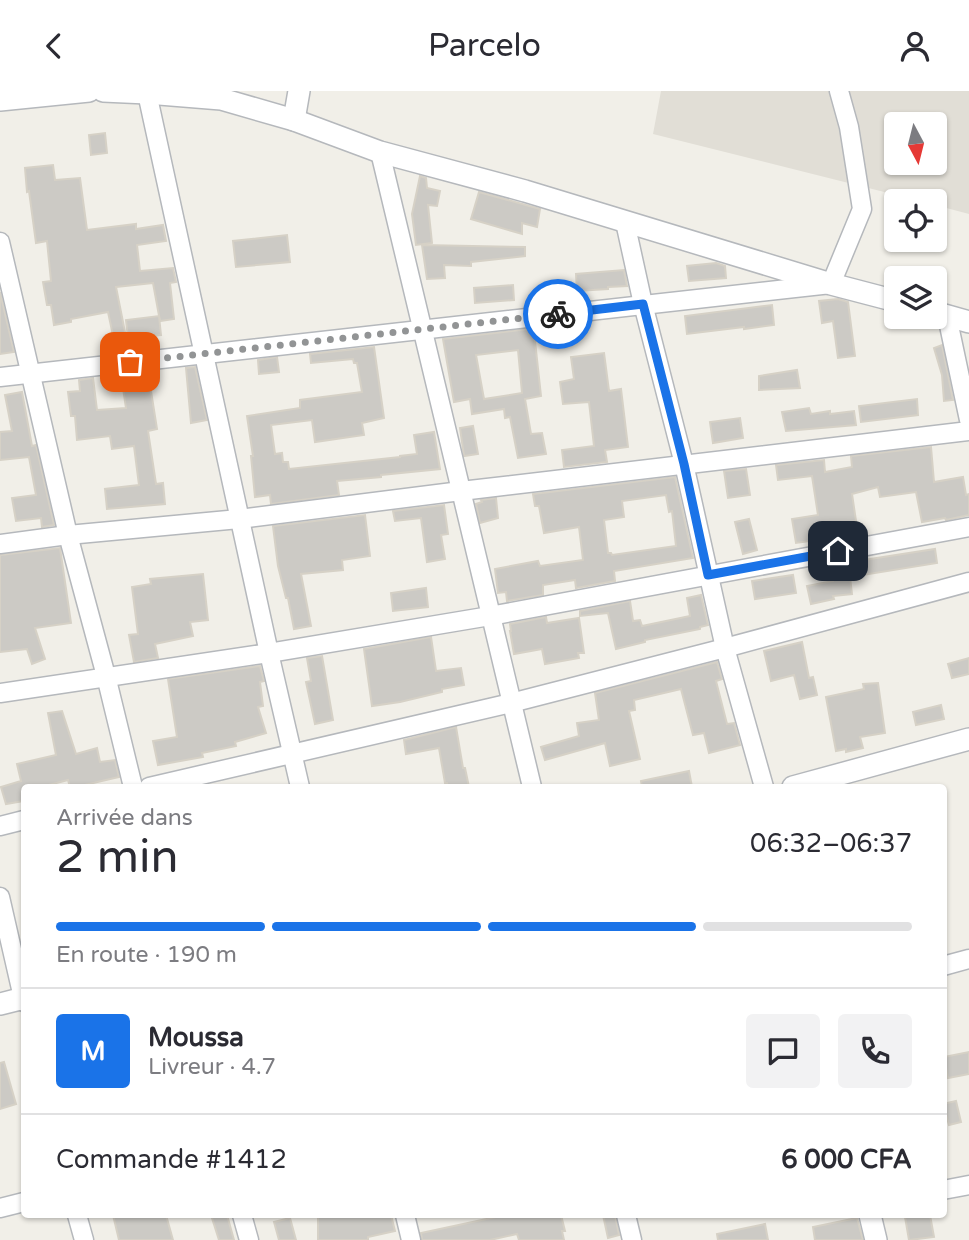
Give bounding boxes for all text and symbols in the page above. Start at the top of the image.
icon: back [35,27,73,65]
text: Parcelo [428,27,541,65]
icon: person [896,27,934,65]
north arrow [884,112,947,175]
map controls [884,112,947,329]
button: locate [884,189,947,252]
button: layers [884,266,947,329]
courier [523,279,593,349]
icon: bike [539,295,577,333]
pin [100,332,160,392]
icon: bag [111,343,149,381]
pin [808,521,868,581]
icon: home [819,532,857,570]
text: Arrivée dans [56,804,193,832]
text: 06:32–06:37 [750,828,912,859]
text: 2 min [56,830,179,885]
text: En route · 190 m [56,941,237,969]
button: chat [746,1014,820,1088]
button: phone [838,1014,912,1088]
text: Moussa [148,1022,244,1053]
text: M [80,1036,106,1067]
text: Livreur · 4.7 [148,1053,276,1081]
text: Commande #1412 [56,1144,287,1175]
text: 6 000 CFA [781,1144,912,1175]

